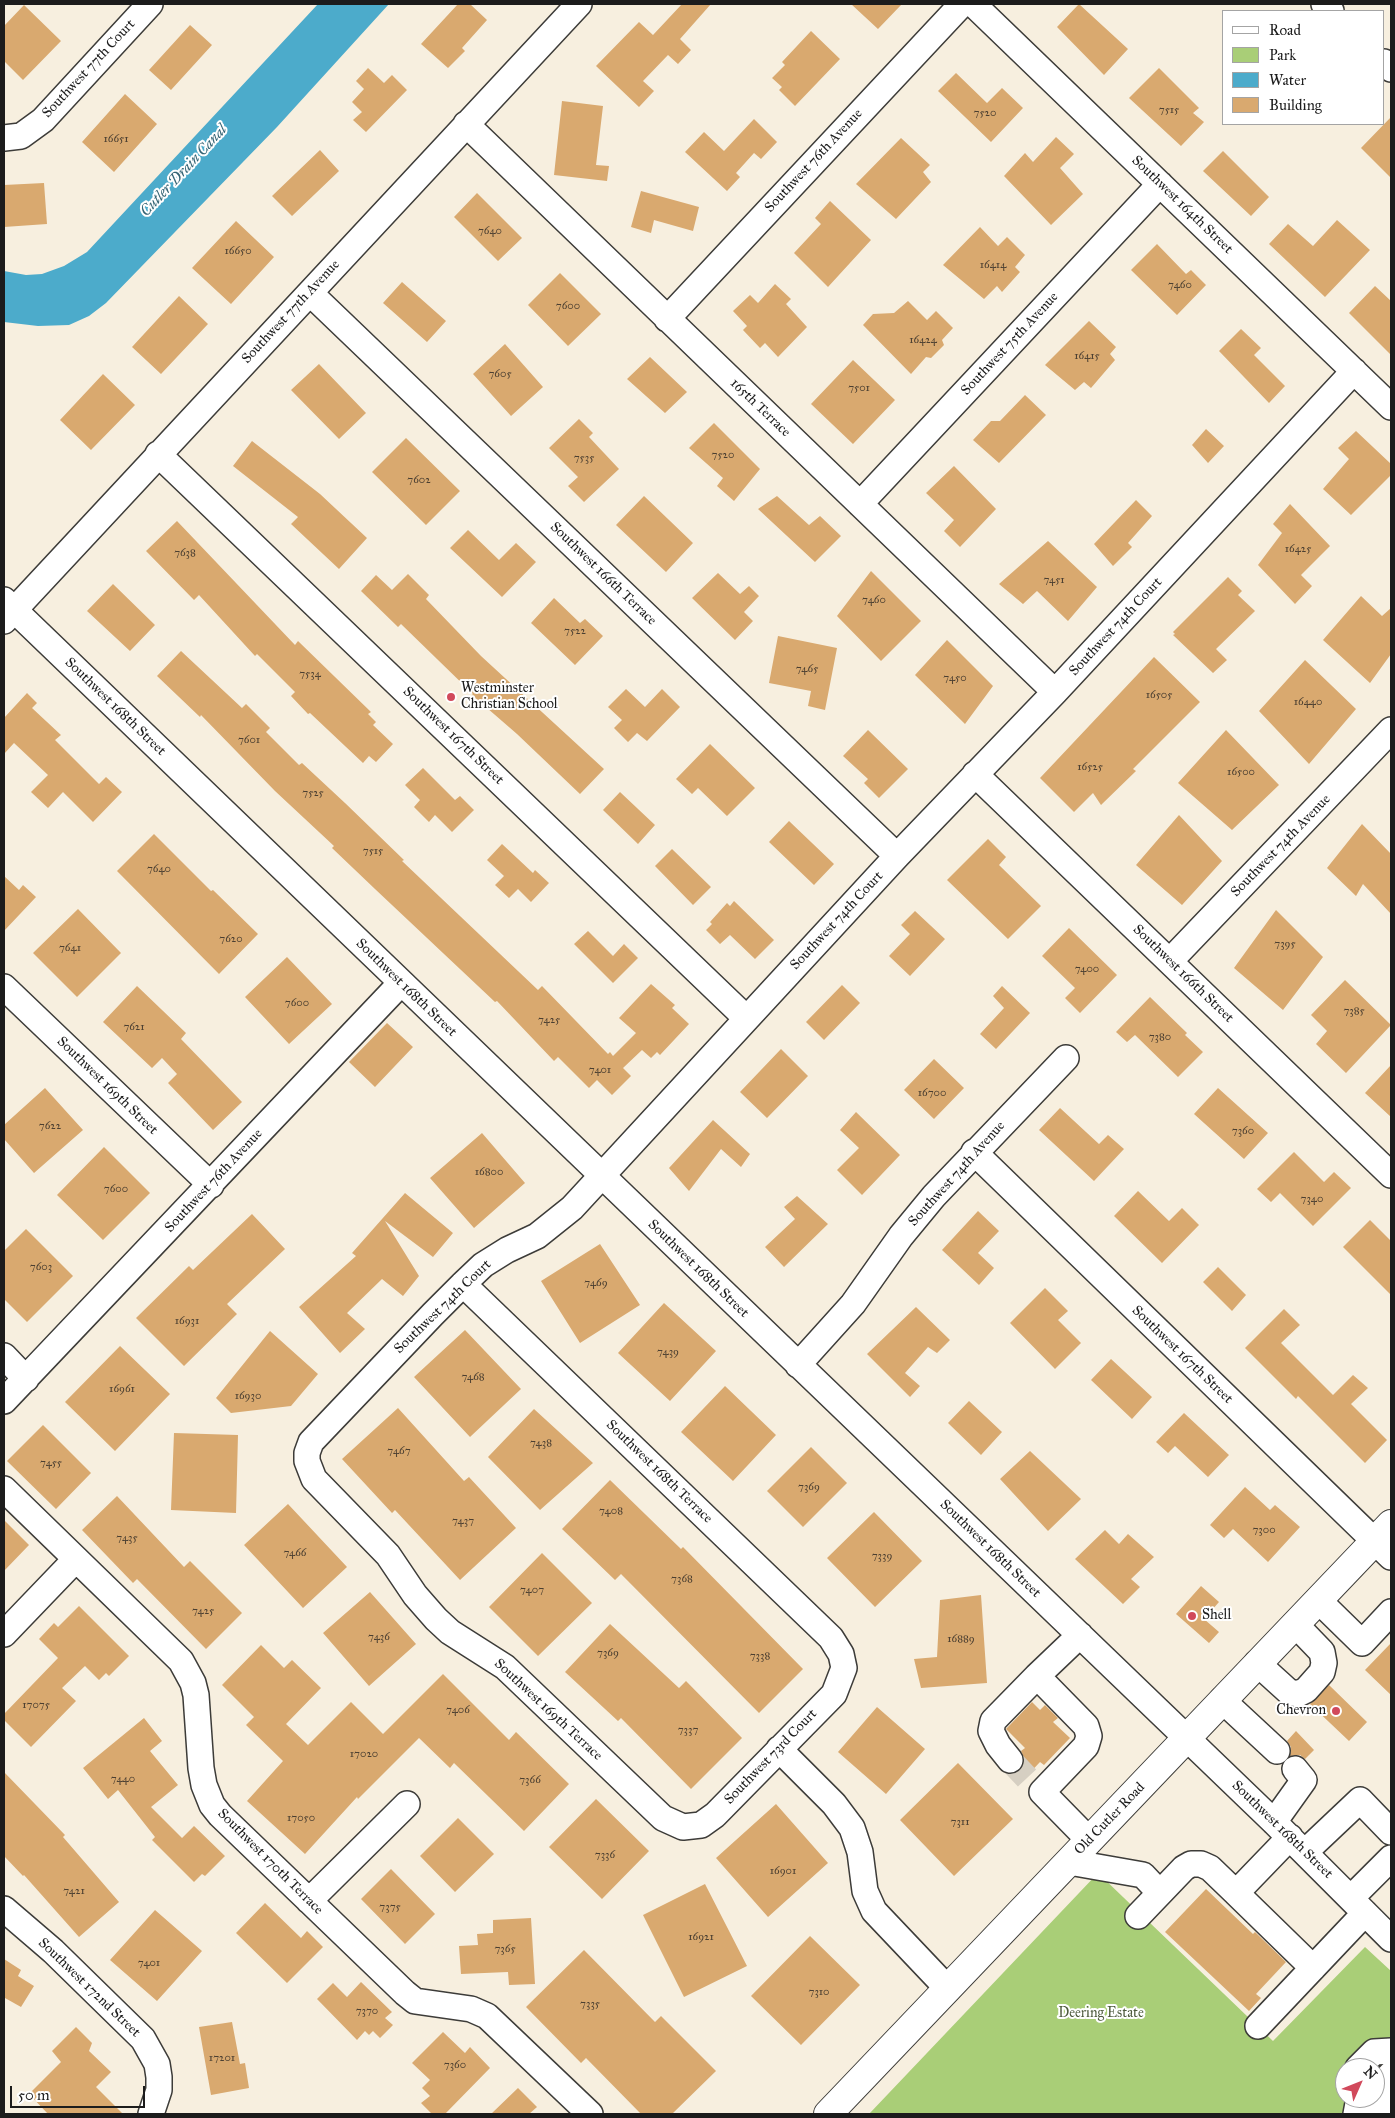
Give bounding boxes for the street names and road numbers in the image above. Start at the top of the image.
street label: Southwest 77th Court [39,16,139,122]
street label: Southwest 76th Avenue [762,106,866,216]
street label: Southwest 164th Street [1128,152,1236,258]
street label: Southwest 77th Avenue [238,257,344,367]
street label: Southwest 75th Avenue [958,289,1062,399]
street label: 165th Terrace [726,375,794,441]
street label: Southwest 166th Terrace [546,519,660,629]
street label: Southwest 74th Court [1066,574,1166,680]
street label: Southwest 168th Street [61,654,169,760]
street label: Southwest 167th Street [399,683,507,789]
street label: Southwest 74th Avenue [1228,791,1334,901]
street label: Southwest 74th Court [787,868,887,974]
street label: Southwest 166th Street [1129,922,1237,1026]
street label: Southwest 168th Street [352,935,460,1041]
street label: Southwest 169th Street [53,1033,161,1139]
street label: Southwest 74th Avenue [905,1118,1009,1230]
street label: Southwest 76th Avenue [162,1126,266,1236]
street label: Southwest 168th Street [644,1216,752,1322]
street label: Southwest 74th Court [391,1256,495,1358]
street label: Southwest 167th Street [1128,1302,1236,1408]
street label: Southwest 168th Terrace [602,1417,716,1527]
street label: Southwest 168th Street [936,1496,1044,1602]
street label: Southwest 169th Terrace [490,1656,606,1764]
street label: Southwest 73rd Court [721,1706,821,1808]
street label: Southwest 168th Street [1228,1777,1336,1883]
street label: Old Cutler Road [1071,1779,1149,1859]
street label: Southwest 170th Terrace [214,1806,326,1918]
street label: Southwest 172nd Street [34,1935,144,2041]

